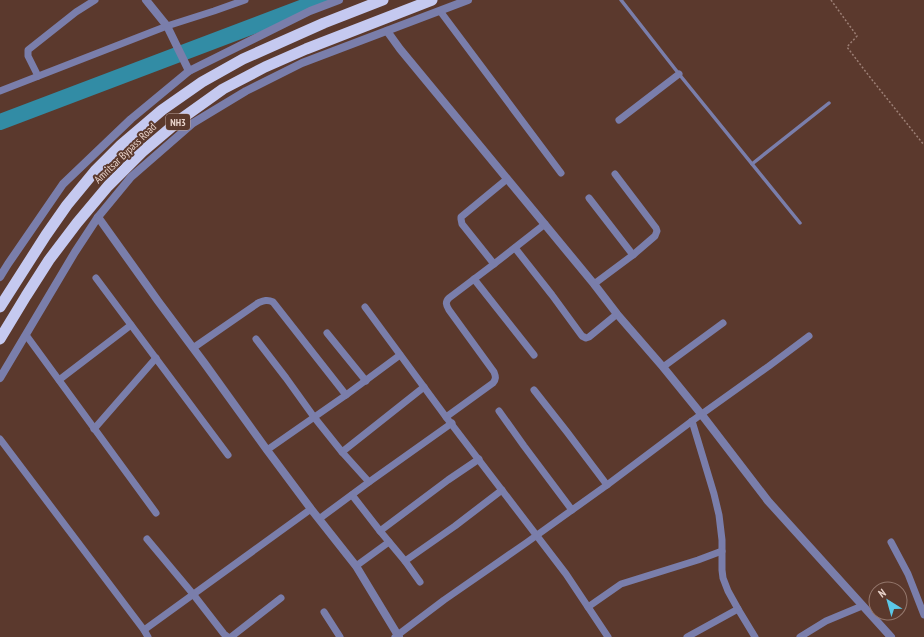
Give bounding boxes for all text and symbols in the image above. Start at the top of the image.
road number: NH3 [166,114,190,130]
street label: Amritsar Bypass Road [91,120,159,186]
north arrow [868,581,908,621]
text: N [875,586,889,600]

